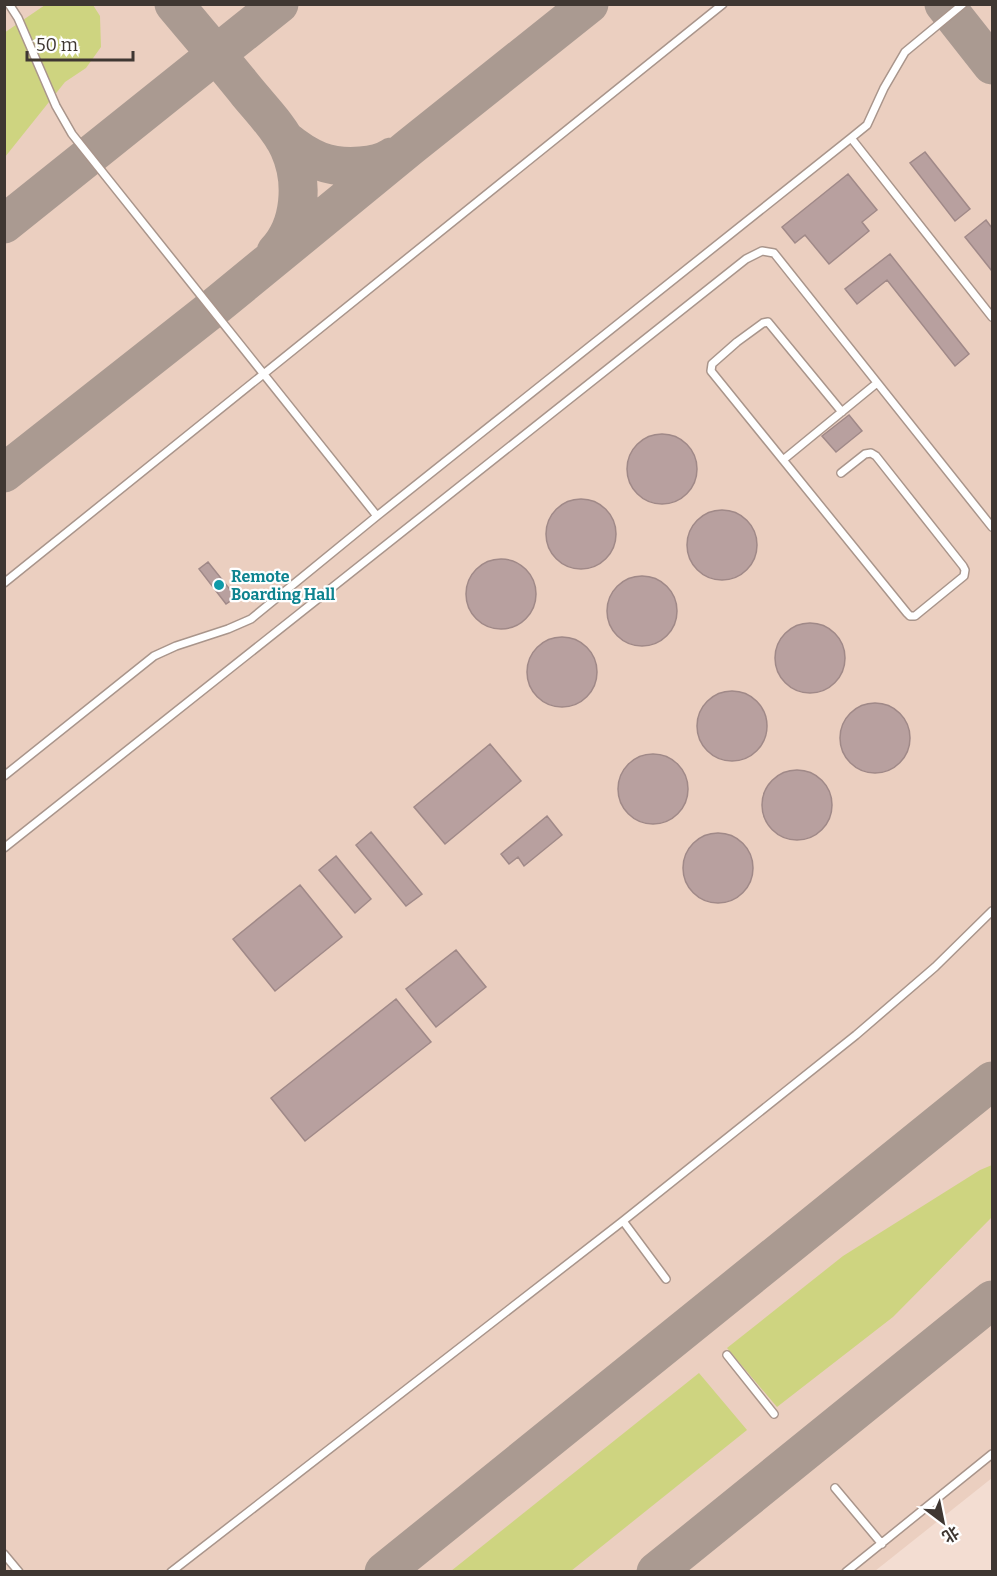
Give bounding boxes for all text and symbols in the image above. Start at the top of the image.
scale bar [27,24,134,62]
text: 50 m [36,34,78,56]
place label: Remote Boarding Hall [231,567,335,604]
marker: Remote Boarding Hall [212,578,226,592]
north arrow [913,1492,973,1552]
text: 北 [939,1522,963,1547]

